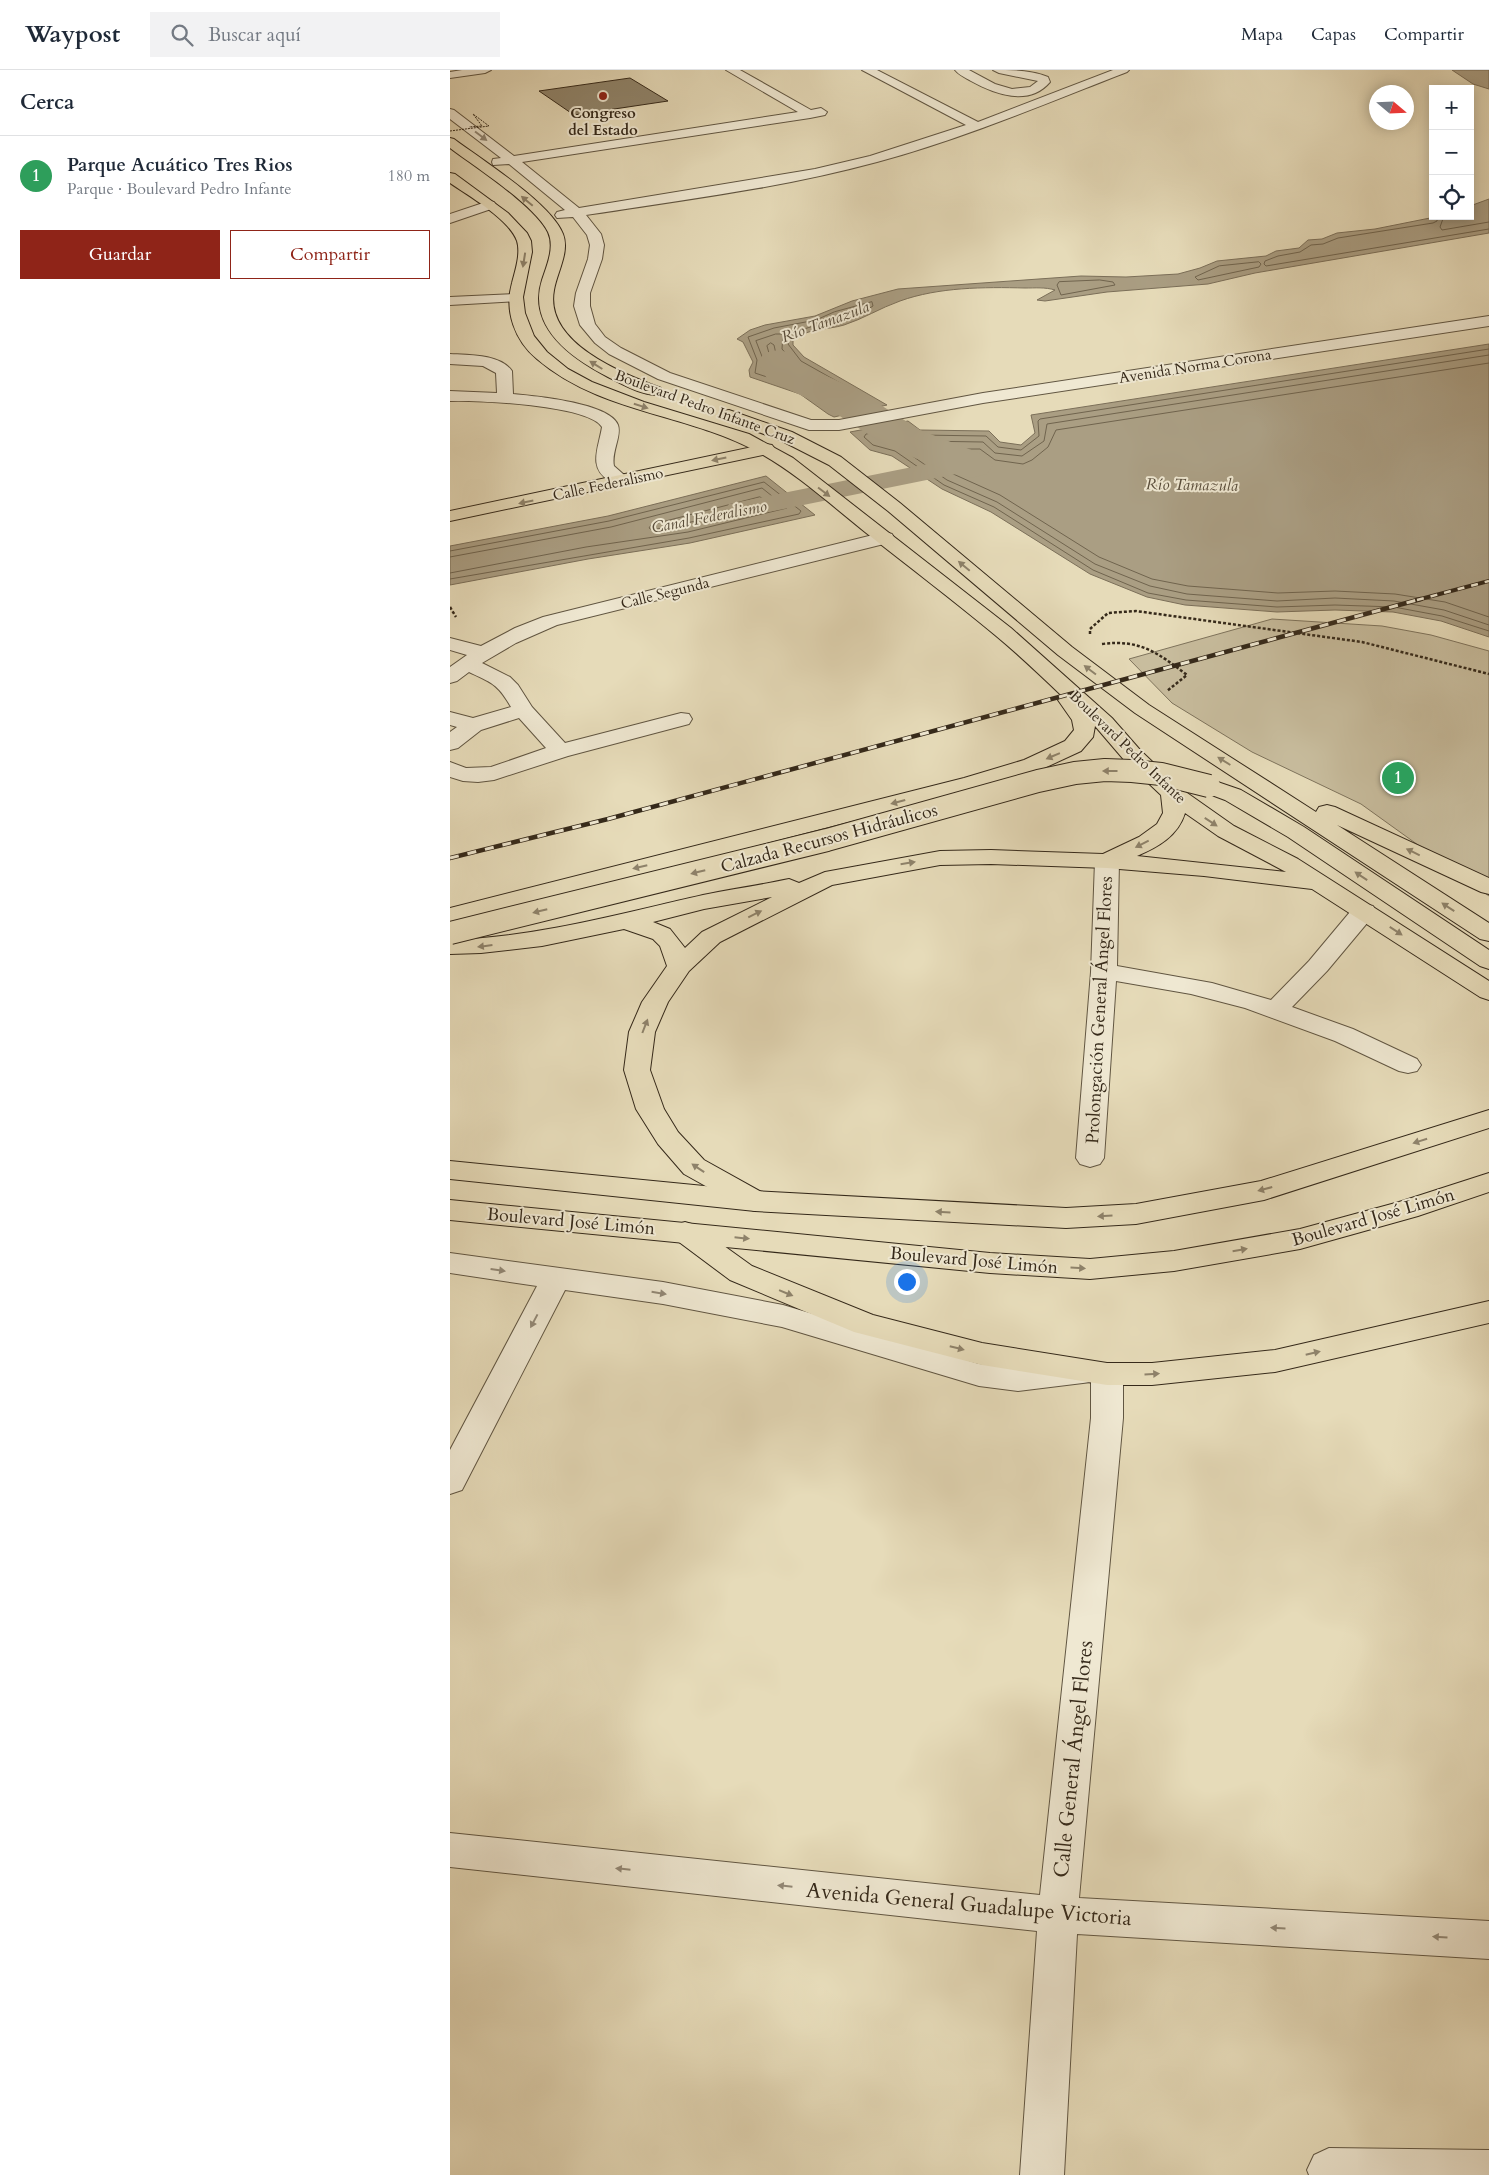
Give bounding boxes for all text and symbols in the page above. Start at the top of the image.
search box [150,12,500,57]
text: Waypost [25,18,120,51]
icon: search [168,21,196,49]
text: Buscar aquí [208,22,301,48]
text: Mapa [1241,22,1283,47]
text: Capas [1311,22,1356,47]
text: Compartir [1384,22,1464,47]
north arrow [1369,85,1414,130]
map controls [1429,85,1474,220]
button: + [1429,85,1474,130]
text: Cerca [20,88,74,117]
marker: Congreso del Estado [597,90,609,102]
place label: Congreso del Estado [568,103,638,140]
one-way arrow [474,130,487,141]
button: − [1429,130,1474,175]
text: Parque Acuático Tres Rios [67,152,292,178]
text: 1 [32,165,40,187]
text: 180 m [388,165,430,187]
button: locate [1429,175,1474,220]
text: Parque · Boulevard Pedro Infante [67,178,292,200]
one-way arrow [521,195,533,207]
button: Guardar [20,230,220,279]
button: Compartir [230,230,430,279]
one-way arrow [519,253,527,269]
water label: Río Tamazula [778,296,872,348]
street label: Avenida Norma Corona [1117,344,1273,388]
one-way arrow [589,360,602,369]
street label: Boulevard Pedro Infante Cruz [612,365,798,449]
one-way arrow [633,402,648,410]
one-way arrow [710,456,726,464]
street label: Calle Federalismo [551,463,665,505]
water label: Río Tamazula [1146,473,1238,497]
one-way arrow [817,487,830,498]
water label: Canal Federalismo [650,495,769,539]
one-way arrow [518,498,533,506]
one-way arrow [958,561,971,572]
street label: Calle Segunda [619,572,712,614]
one-way arrow [1084,664,1097,675]
street label: Boulevard Pedro Infante [1065,686,1191,808]
one-way arrow [1045,752,1060,760]
one-way arrow [1217,756,1231,766]
pin: 1 [1382,759,1414,797]
one-way arrow [1101,767,1117,775]
street label: Calzada Recursos Hidráulicos [718,797,940,879]
one-way arrow [890,799,905,807]
one-way arrow [1205,817,1218,826]
one-way arrow [1135,840,1149,848]
one-way arrow [1406,848,1420,856]
one-way arrow [900,859,916,867]
one-way arrow [633,863,648,871]
one-way arrow [690,868,705,876]
one-way arrow [1354,871,1368,881]
street label: Prolongación General Ángel Flores [1080,876,1119,1145]
one-way arrow [1441,903,1455,912]
one-way arrow [532,907,547,915]
one-way arrow [747,909,762,918]
one-way arrow [1389,927,1403,936]
one-way arrow [477,942,493,950]
one-way arrow [641,1019,649,1033]
one-way arrow [1412,1137,1427,1145]
one-way arrow [691,1163,705,1173]
street label: Boulevard José Limón [1289,1182,1458,1253]
one-way arrow [1257,1186,1272,1194]
street label: Boulevard José Limón [486,1202,657,1241]
one-way arrow [934,1207,950,1215]
one-way arrow [1097,1212,1113,1220]
one-way arrow [735,1234,751,1242]
street label: Boulevard José Limón [889,1241,1060,1280]
one-way arrow [1232,1245,1248,1253]
one-way arrow [1071,1265,1087,1273]
one-way arrow [491,1266,507,1274]
your location [894,1269,920,1295]
one-way arrow [652,1289,668,1297]
one-way arrow [779,1289,794,1297]
one-way arrow [530,1314,538,1328]
one-way arrow [950,1344,965,1352]
one-way arrow [1306,1349,1321,1357]
one-way arrow [1145,1369,1161,1377]
street label: Calle General Ángel Flores [1047,1639,1100,1879]
one-way arrow [615,1865,631,1873]
street label: Avenida General Guadalupe Victoria [805,1876,1133,1933]
one-way arrow [777,1882,793,1890]
one-way arrow [1270,1923,1286,1931]
one-way arrow [1432,1933,1448,1941]

